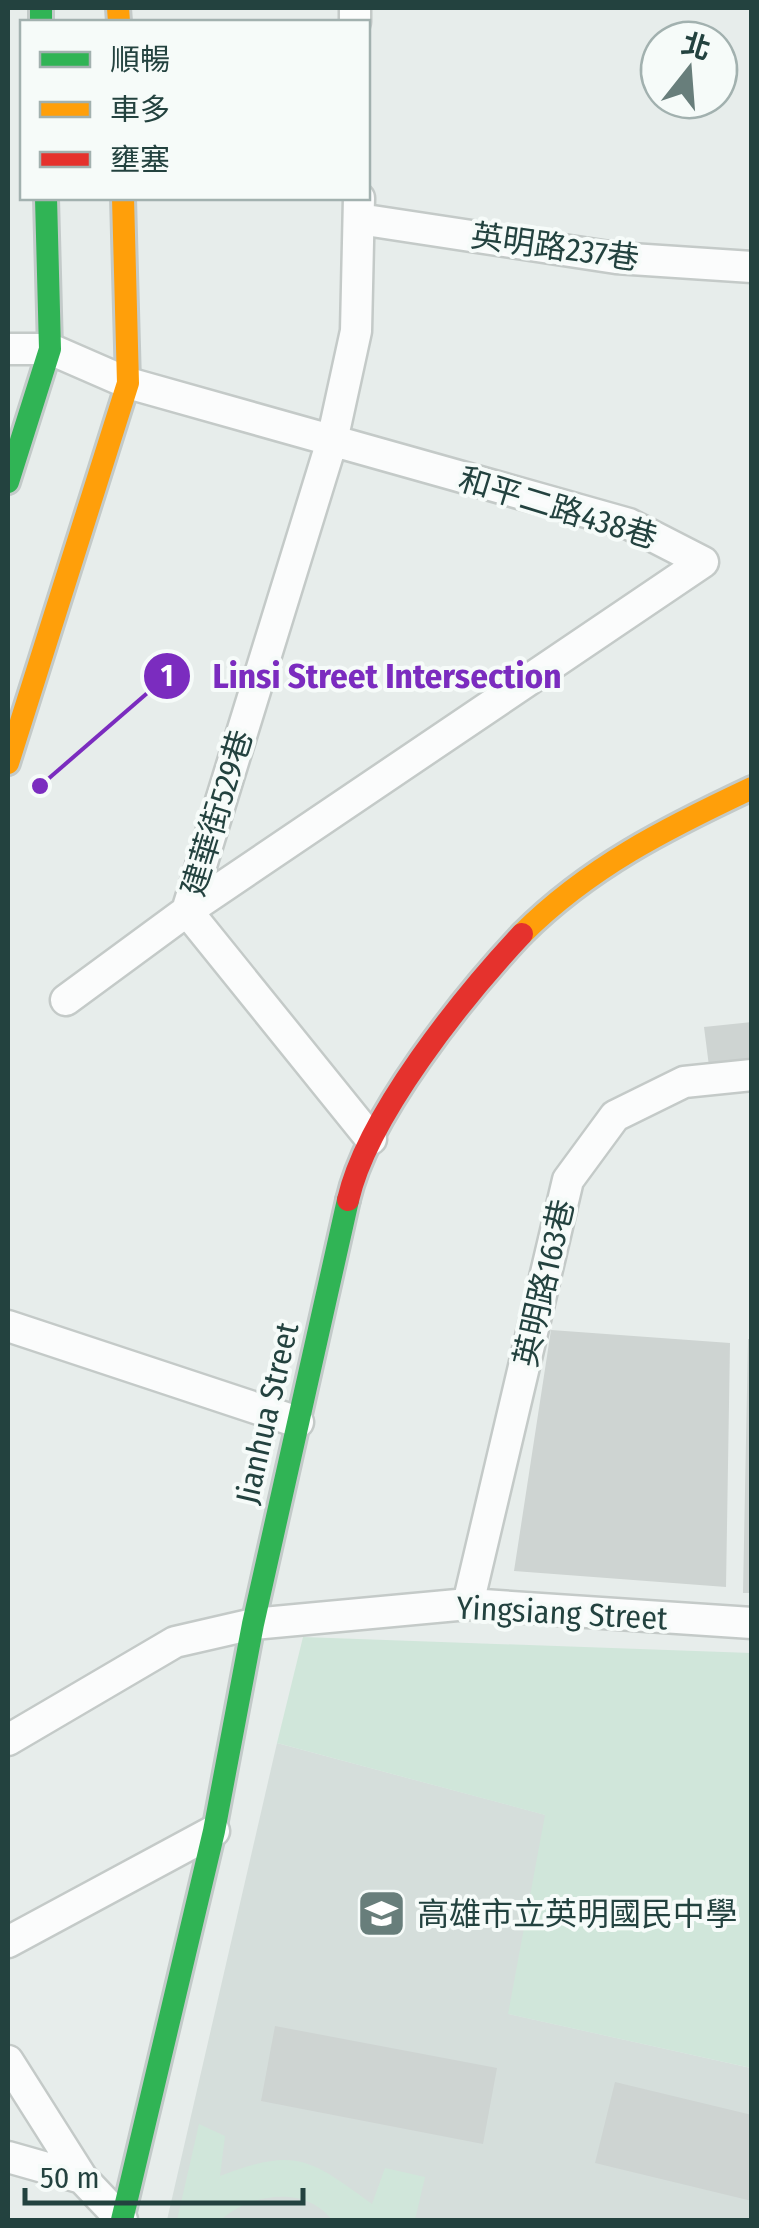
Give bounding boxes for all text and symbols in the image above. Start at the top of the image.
legend [20,20,370,200]
north arrow [639,20,739,120]
text: 北 [678,27,714,66]
text: 順暢 [110,42,170,78]
text: 車多 [110,92,170,128]
text: 壅塞 [110,142,170,178]
street label: 英明路237巷 [469,216,641,278]
street label: 和平二路438巷 [454,460,662,556]
callout: Linsi Street Intersection [142,643,581,708]
text: Linsi Street Intersection [212,655,562,697]
text: 1 [161,658,173,694]
street label: 建華街529巷 [174,725,260,901]
street label: 英明路163巷 [506,1196,582,1370]
street label: Jianhua Street [228,1318,306,1507]
street label: Yingsiang Street [456,1588,669,1638]
school or university icon: 高雄市立英明國民中學 [356,1888,408,1940]
place label: 高雄市立英明國民中學 [417,1895,737,1933]
scale bar [25,2143,302,2205]
text: 50 m [40,2160,100,2196]

